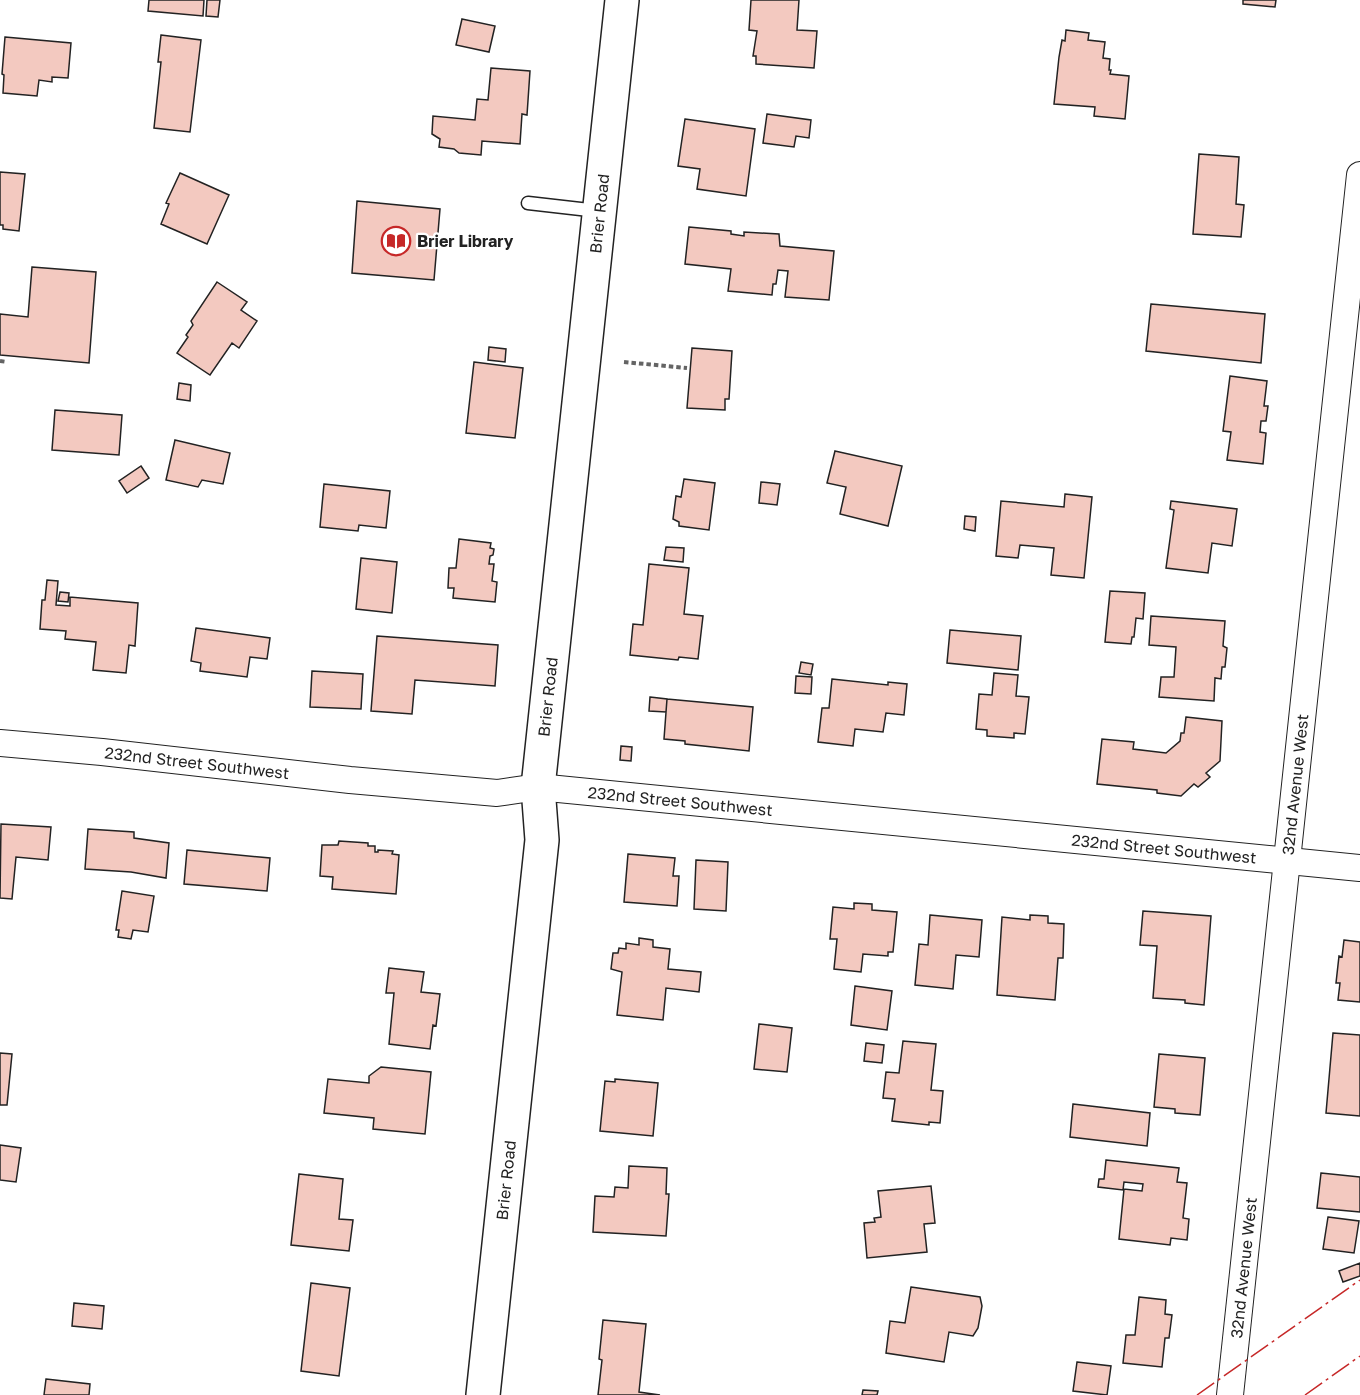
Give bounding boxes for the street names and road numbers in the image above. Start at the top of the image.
street label: Brier Road [585,173,613,254]
street label: Brier Road [533,656,562,738]
street label: 32nd Avenue West [1278,713,1313,856]
street label: 232nd Street Southwest [104,742,290,783]
street label: 232nd Street Southwest [587,782,774,820]
street label: 232nd Street Southwest [1071,830,1257,868]
street label: Brier Road [492,1139,520,1221]
street label: 32nd Avenue West [1226,1196,1261,1339]

